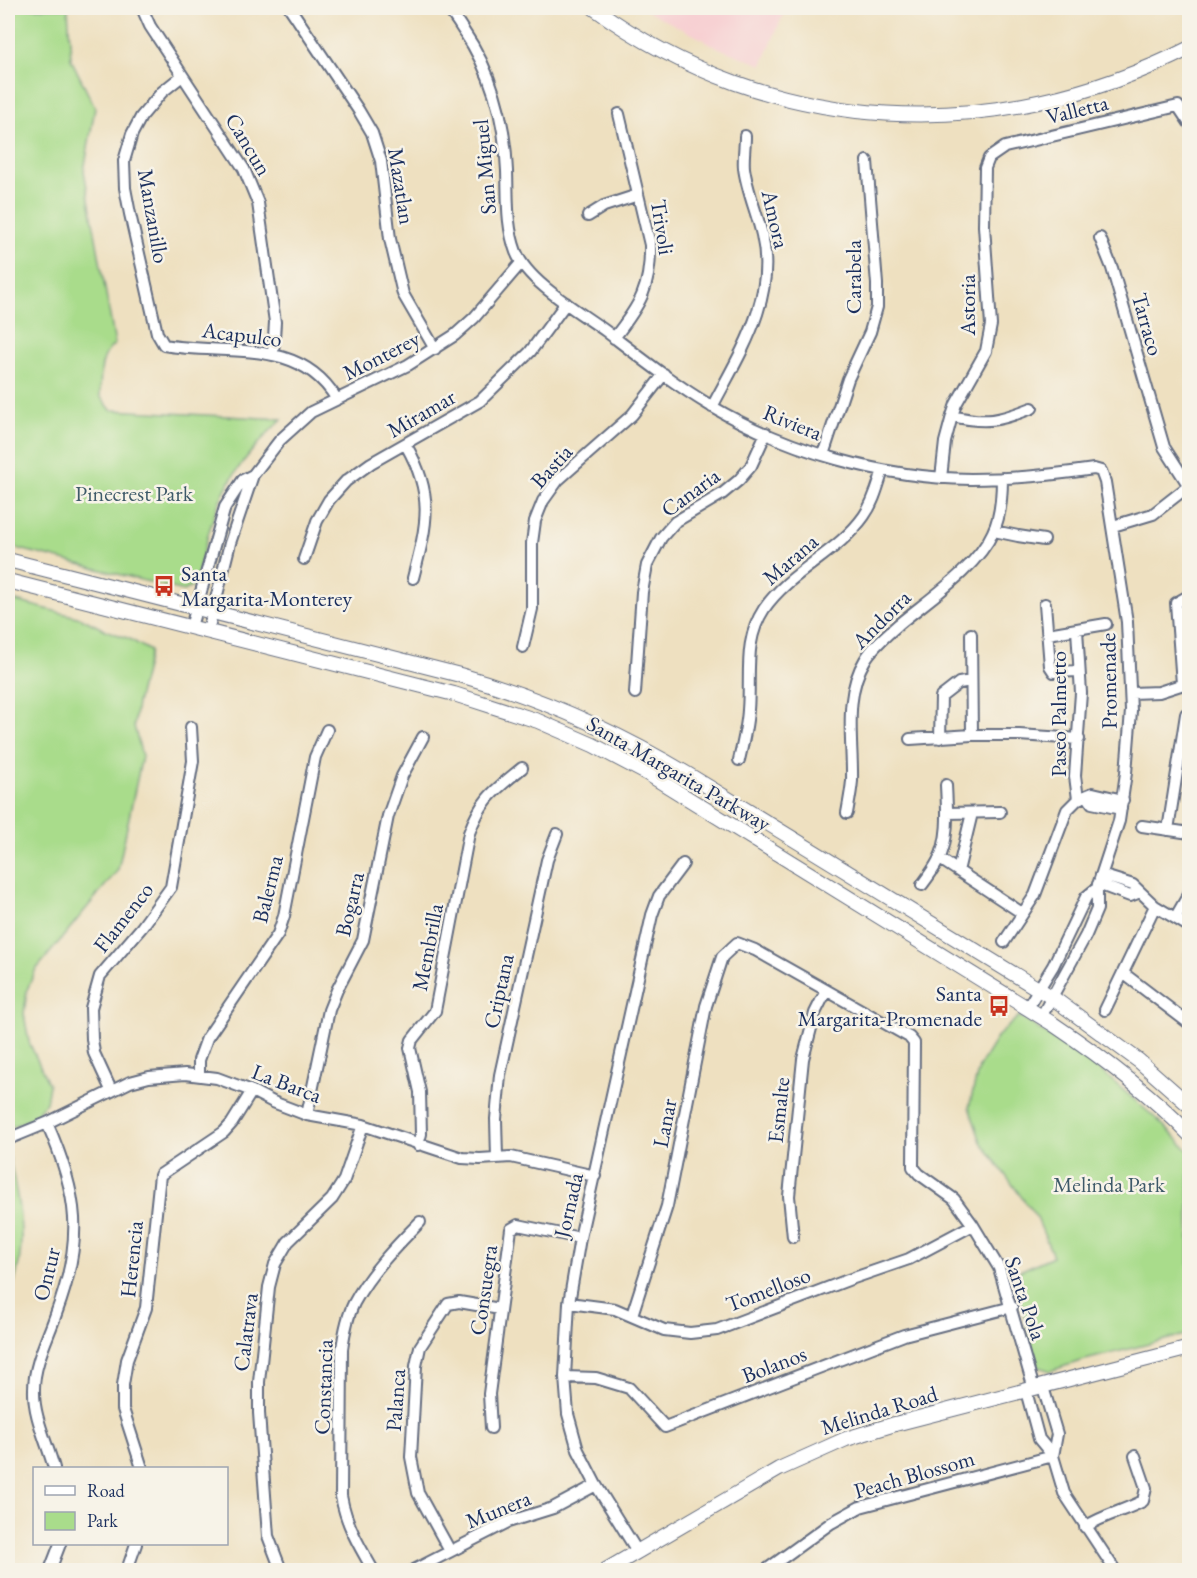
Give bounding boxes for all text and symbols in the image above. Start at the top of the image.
street label: Valletta [1043,88,1111,131]
street label: Cancun [219,108,279,181]
street label: San Miguel [466,118,503,216]
street label: Mazatlan [381,146,422,227]
street label: Manzanillo [131,167,176,266]
street label: Amora [754,186,796,252]
street label: Trivoli [644,197,681,257]
street label: Carabela [839,240,868,314]
street label: Astoria [953,274,982,337]
street label: Tarraco [1125,289,1170,359]
street label: Acapulco [199,315,284,354]
street label: Monterey [338,324,425,387]
street label: Miramar [382,382,461,445]
street label: Riviera [759,398,827,447]
street label: Bastia [524,438,579,495]
street label: Canaria [655,461,726,524]
park label: Pinecrest Park [75,479,194,508]
street label: Marana [756,527,824,592]
place label: Santa Margarita-Monterey [181,559,353,613]
bus stop icon: Santa Margarita-Monterey [152,574,176,598]
street label: Andorra [845,583,917,656]
street label: Promenade [1093,632,1124,729]
street label: Paseo Palmetto [1044,651,1073,777]
street label: Santa Margarita Parkway [582,709,776,838]
street label: Balerma [245,852,290,926]
street label: Bogarra [328,869,371,939]
street label: Flamenco [87,876,160,959]
street label: Membrilla [405,901,450,993]
street label: Criptana [476,951,521,1031]
place label: Santa Margarita-Promenade [798,979,982,1033]
bus stop icon: Santa Margarita-Promenade [987,994,1011,1018]
street label: La Barca [248,1057,326,1110]
street label: Esmalte [761,1075,796,1144]
street label: Lanar [646,1095,684,1150]
street label: Jornada [546,1169,590,1242]
park label: Melinda Park [1053,1170,1166,1199]
street label: Herencia [113,1219,150,1299]
street label: Consuegra [463,1243,504,1337]
street label: Ontur [26,1244,67,1304]
street label: Santa Pola [998,1253,1053,1344]
street label: Tomelloso [722,1260,815,1319]
street label: Calatrava [226,1291,265,1373]
street label: Constancia [307,1338,340,1435]
street label: Bolanos [738,1339,811,1390]
street label: Palanca [379,1367,412,1432]
street label: Melinda Road [817,1379,942,1442]
street label: Peach Blossom [850,1443,978,1506]
legend [33,1467,228,1545]
text: Road [87,1479,126,1502]
street label: Munera [461,1483,535,1536]
text: Park [87,1509,118,1532]

